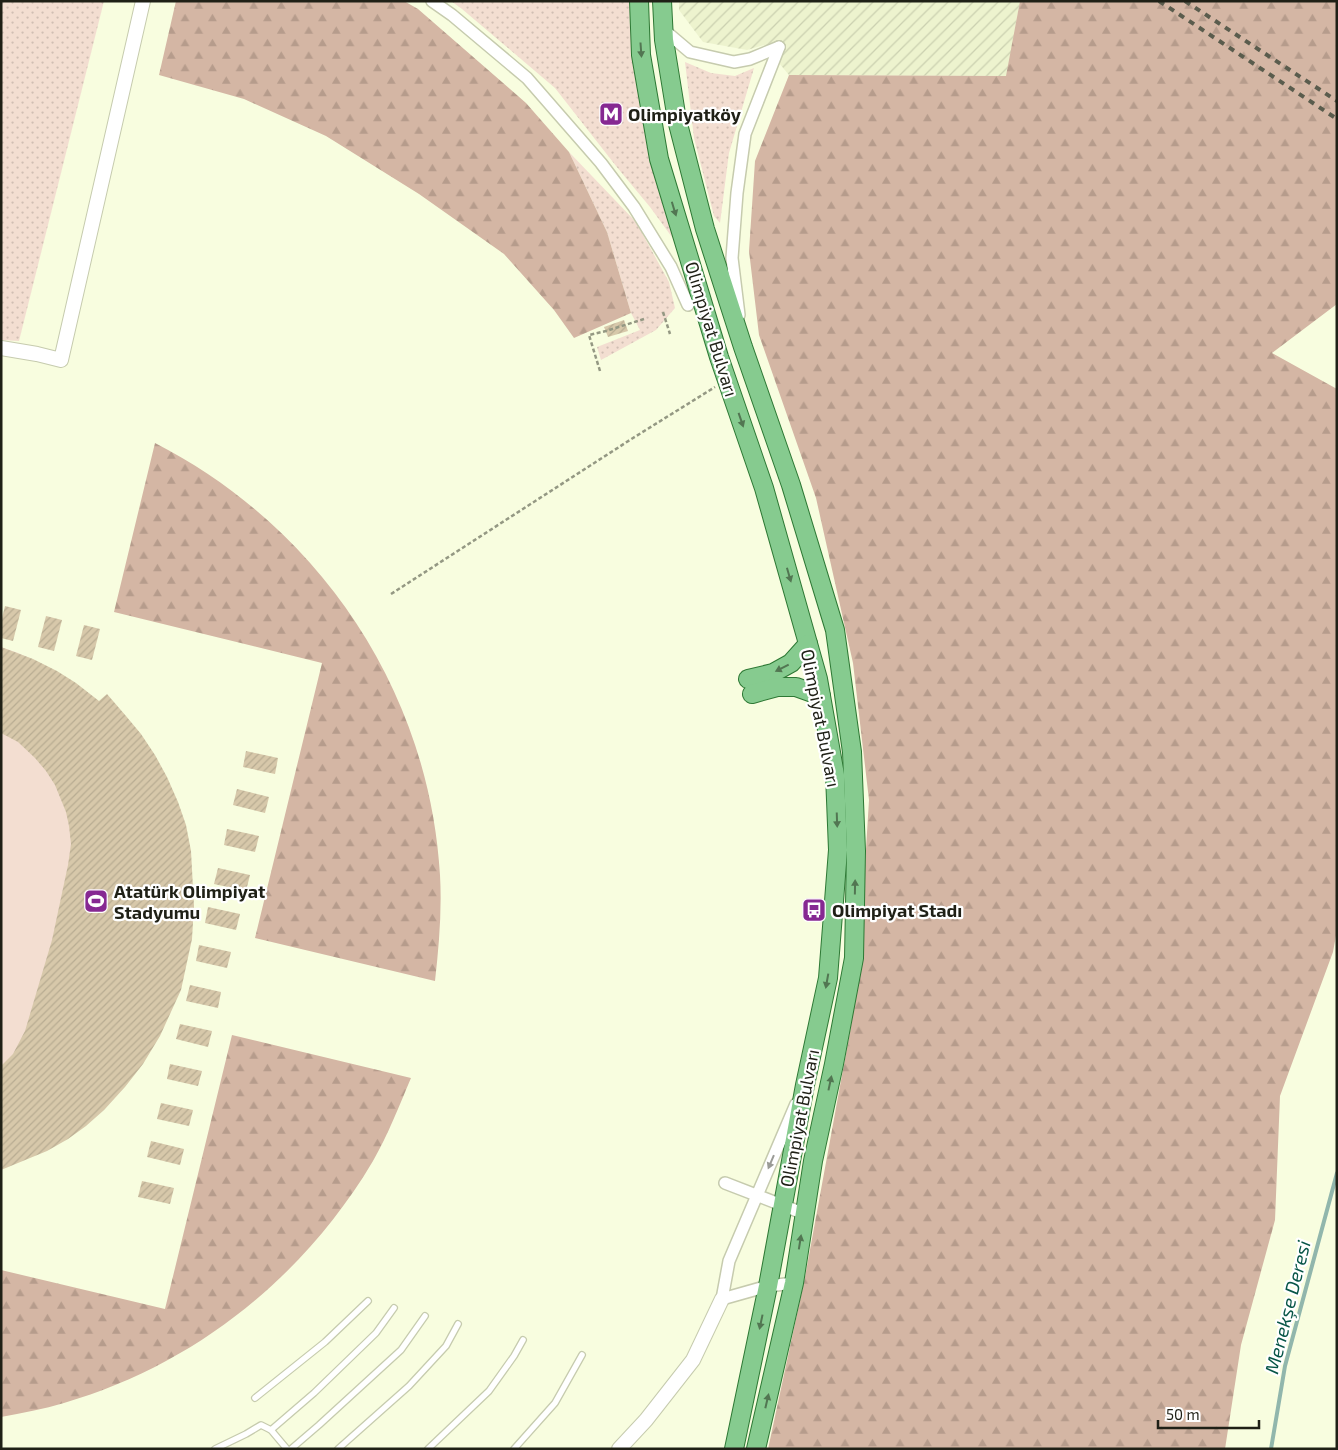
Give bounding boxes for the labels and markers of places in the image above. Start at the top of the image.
metro station icon: Olimpiyatköy [598,101,624,127]
place label: Olimpiyatköy [628,103,742,125]
place label: Atatürk Olimpiyat Stadyumu [114,880,266,923]
sports icon: Atatürk Olimpiyat Stadyumu [83,888,109,914]
bus stop icon: Olimpiyat Stadı [801,897,827,923]
place label: Olimpiyat Stadı [832,899,962,921]

